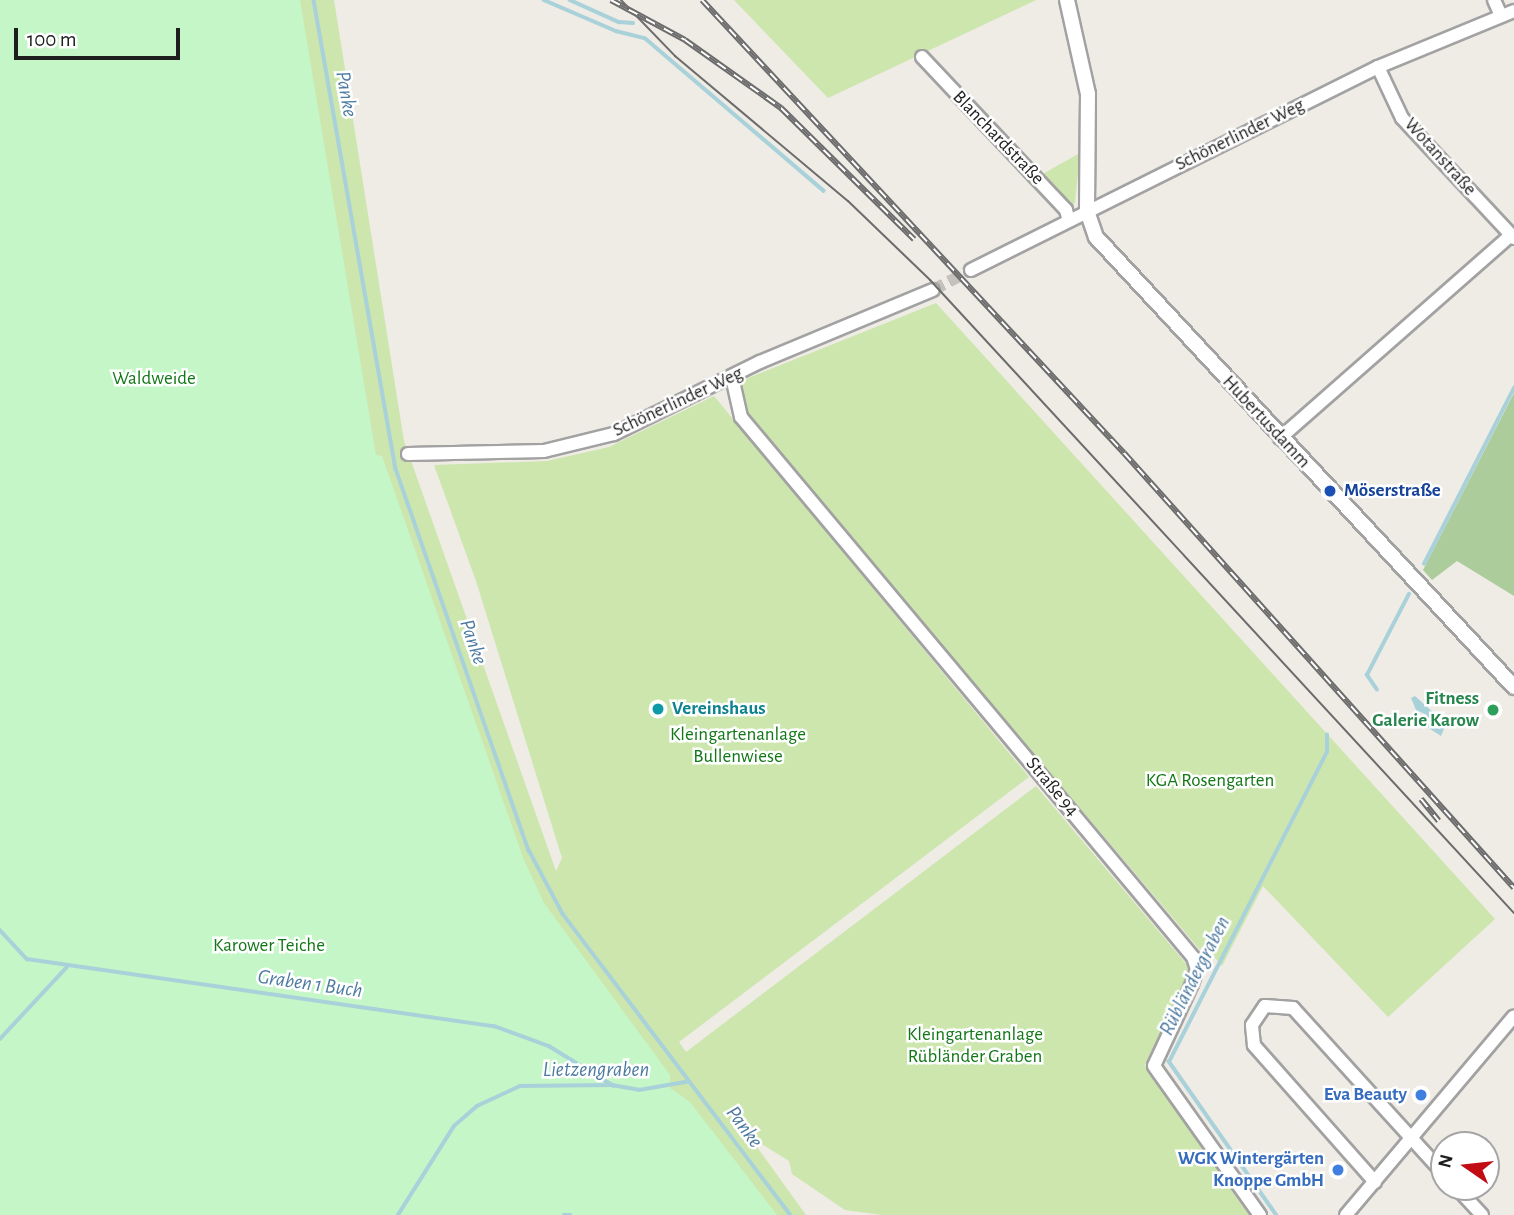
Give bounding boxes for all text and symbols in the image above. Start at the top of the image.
scale bar [18,14,184,58]
text: 100 m [27,29,77,50]
water label: Panke [330,69,362,119]
street label: Blanchardstraße [947,86,1049,190]
street label: Schönerlinder Weg [1172,94,1308,176]
street label: Wotanstraße [1399,113,1481,201]
street label: Schönerlinder Weg [609,362,747,442]
park label: Waldweide [112,368,196,390]
street label: Hubertusdamm [1217,371,1315,473]
place label: Möserstraße [1344,480,1441,502]
marker: Möserstraße [1322,483,1338,499]
water label: Panke [454,616,492,668]
place label: Fitness Galerie Karow [1372,688,1479,732]
place label: Vereinshaus [672,698,766,720]
marker: Vereinshaus [650,701,666,717]
marker: Fitness Galerie Karow [1485,702,1501,718]
park label: Kleingartenanlage Bullenwiese [670,724,806,768]
street label: Straße 94 [1021,753,1083,821]
park label: KGA Rosengarten [1146,770,1274,792]
water label: Rübländergraben [1154,912,1236,1040]
park label: Karower Teiche [213,935,325,957]
water label: Graben 1 Buch [256,964,364,1004]
park label: Kleingartenanlage Rübländer Graben [907,1024,1043,1068]
water label: Lietzengraben [543,1057,649,1083]
place label: Eva Beauty [1324,1084,1407,1106]
marker: Eva Beauty [1413,1087,1429,1103]
water label: Panke [720,1101,768,1153]
north arrow [1430,1131,1500,1201]
place label: WGK Wintergärten Knoppe GmbH [1178,1148,1324,1192]
text: N [1435,1153,1457,1170]
marker: WGK Wintergärten Knoppe GmbH [1330,1162,1346,1178]

